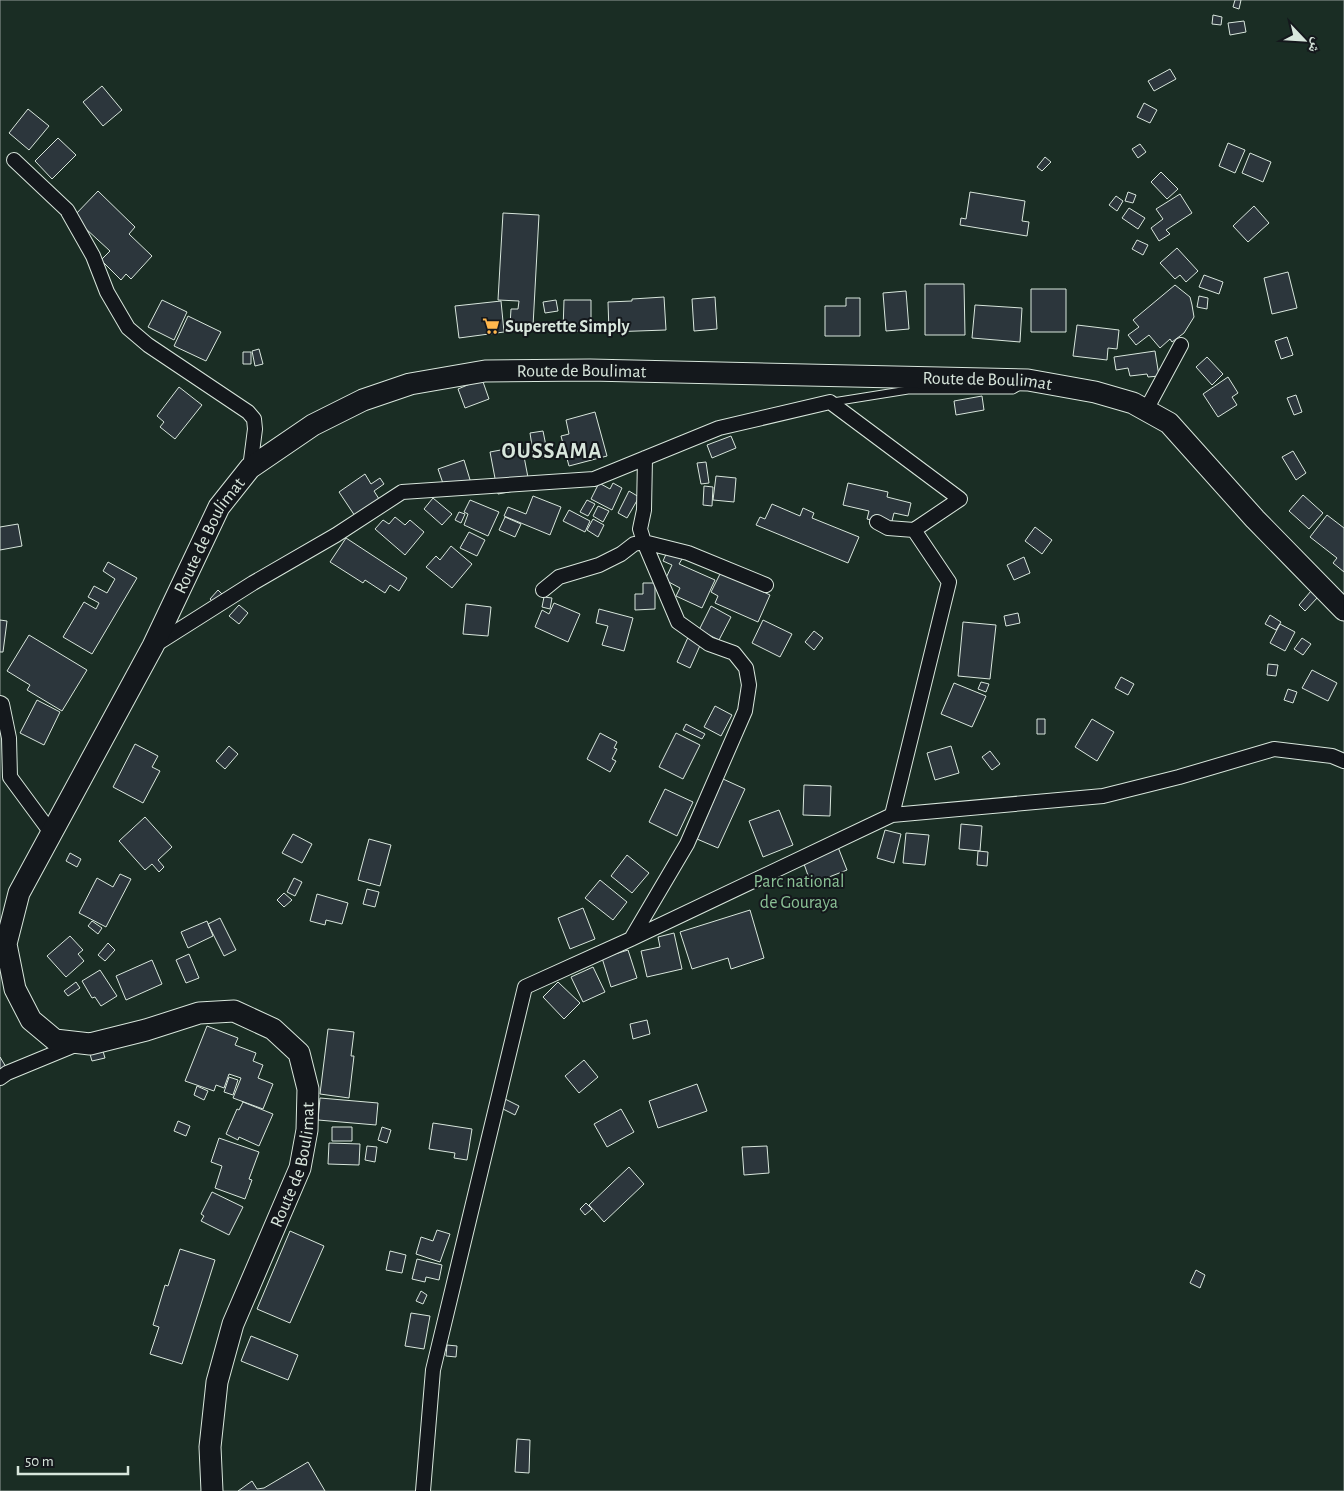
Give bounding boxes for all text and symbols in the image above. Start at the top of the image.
north arrow [1279,15,1329,65]
text: ش [1304,35,1324,55]
supermarket icon: Superette Simply [481,316,501,336]
place label: Superette Simply [505,318,630,336]
street label: Route de Boulimat [517,362,647,381]
street label: Route de Boulimat [922,370,1054,394]
district label: OUSSAMA [501,440,603,462]
street label: Route de Boulimat [171,474,249,597]
park label: Parc national de Gouraya [753,873,845,912]
street label: Route de Boulimat [268,1102,318,1230]
scale bar [18,1444,128,1476]
text: 50 m [25,1454,54,1469]

